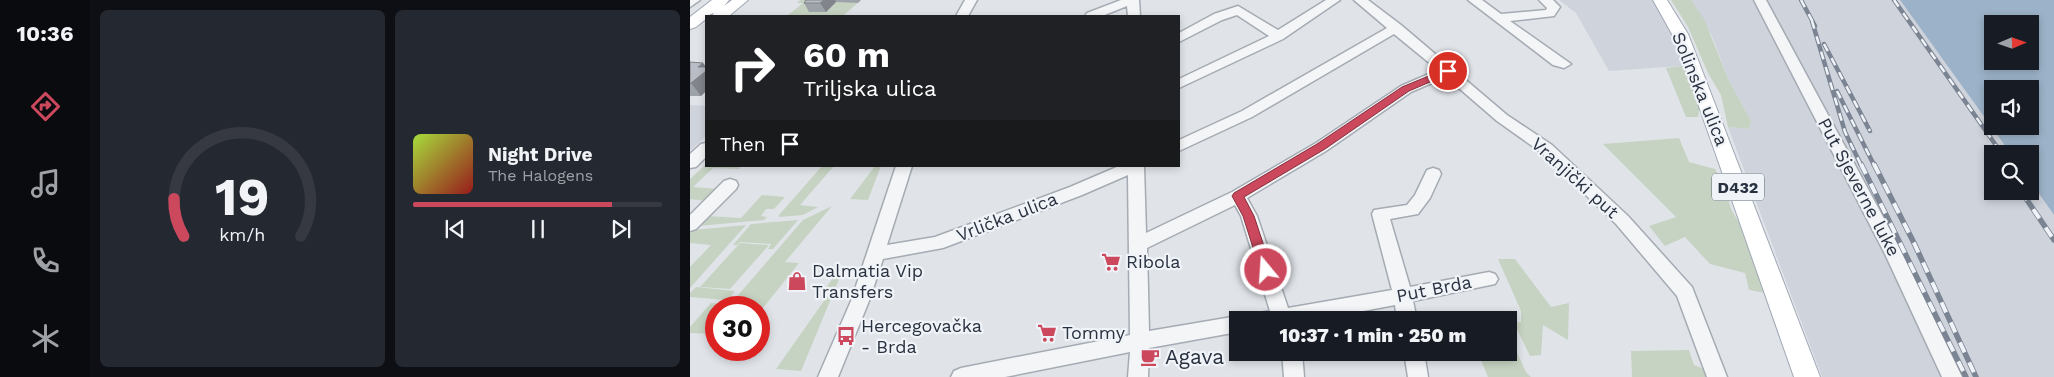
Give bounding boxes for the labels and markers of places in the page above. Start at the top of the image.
pin [1427,50,1469,92]
supermarket icon: Ribola [1100,251,1122,273]
place label: Ribola [1126,251,1180,272]
place label: Dalmatia Vip Transfers [812,260,923,302]
shop icon: Dalmatia Vip Transfers [786,270,808,292]
place label: Hercegovačka - Brda [861,315,982,357]
supermarket icon: Tommy [1036,322,1058,344]
place label: Tommy [1062,322,1126,343]
bus stop icon: Hercegovačka - Brda [835,325,857,347]
place label: Agava [1165,344,1224,369]
cafe icon: Agava [1139,346,1161,368]

